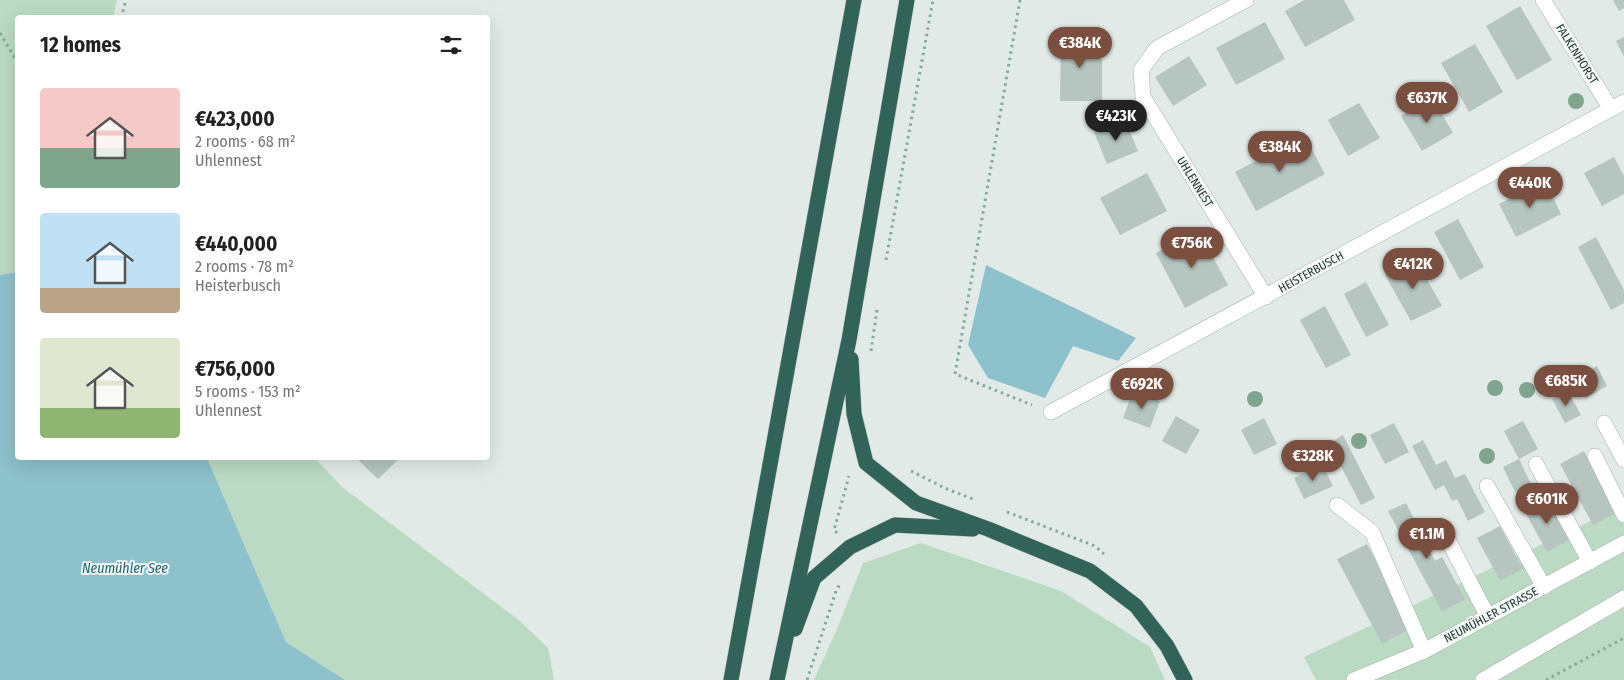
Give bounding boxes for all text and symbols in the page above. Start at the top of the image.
street label: FALKENHORST [1553,21,1601,87]
pin: €384K [1045,27,1115,69]
icon: filters [437,31,465,59]
text: 12 homes [40,32,121,58]
text: €384K [1059,33,1101,52]
pin: €637K [1392,82,1462,124]
text: €637K [1407,88,1447,107]
pin: €423K [1081,100,1151,142]
text: €423,000 [195,106,275,132]
text: €423K [1096,106,1136,125]
icon: home [80,108,140,168]
pin: €384K [1245,130,1315,173]
text: 2 rooms · 68 m² [195,132,296,151]
text: €384K [1259,137,1301,156]
text: Uhlennest [195,151,262,170]
street label: UHLENNEST [1174,154,1216,210]
pin: €440K [1495,166,1565,209]
text: €440K [1509,173,1551,192]
pin: €756K [1157,226,1227,269]
text: €440,000 [195,231,278,257]
icon: home [80,233,140,293]
text: €756K [1172,233,1212,252]
street label: HEISTERBUSCH [1276,248,1346,296]
pin: €412K [1378,248,1448,290]
text: €412K [1394,254,1432,273]
text: 2 rooms · 78 m² [195,257,294,276]
text: Heisterbusch [195,276,281,295]
text: €756,000 [195,356,275,382]
icon: home [80,358,140,418]
pin: €685K [1531,364,1601,407]
pin: €692K [1107,368,1177,410]
text: €685K [1545,371,1587,390]
text: €692K [1121,374,1163,393]
text: 5 rooms · 153 m² [195,382,301,401]
text: Uhlennest [195,401,262,420]
pin: €328K [1278,440,1348,482]
text: €328K [1292,446,1334,465]
pin: €601K [1512,482,1582,525]
text: €601K [1526,489,1568,508]
pin: €1.1M [1392,518,1462,560]
text: €1.1M [1409,524,1445,543]
water label: Neumühler See [82,560,168,577]
street label: NEUMÜHLER STRASSE [1441,582,1541,646]

